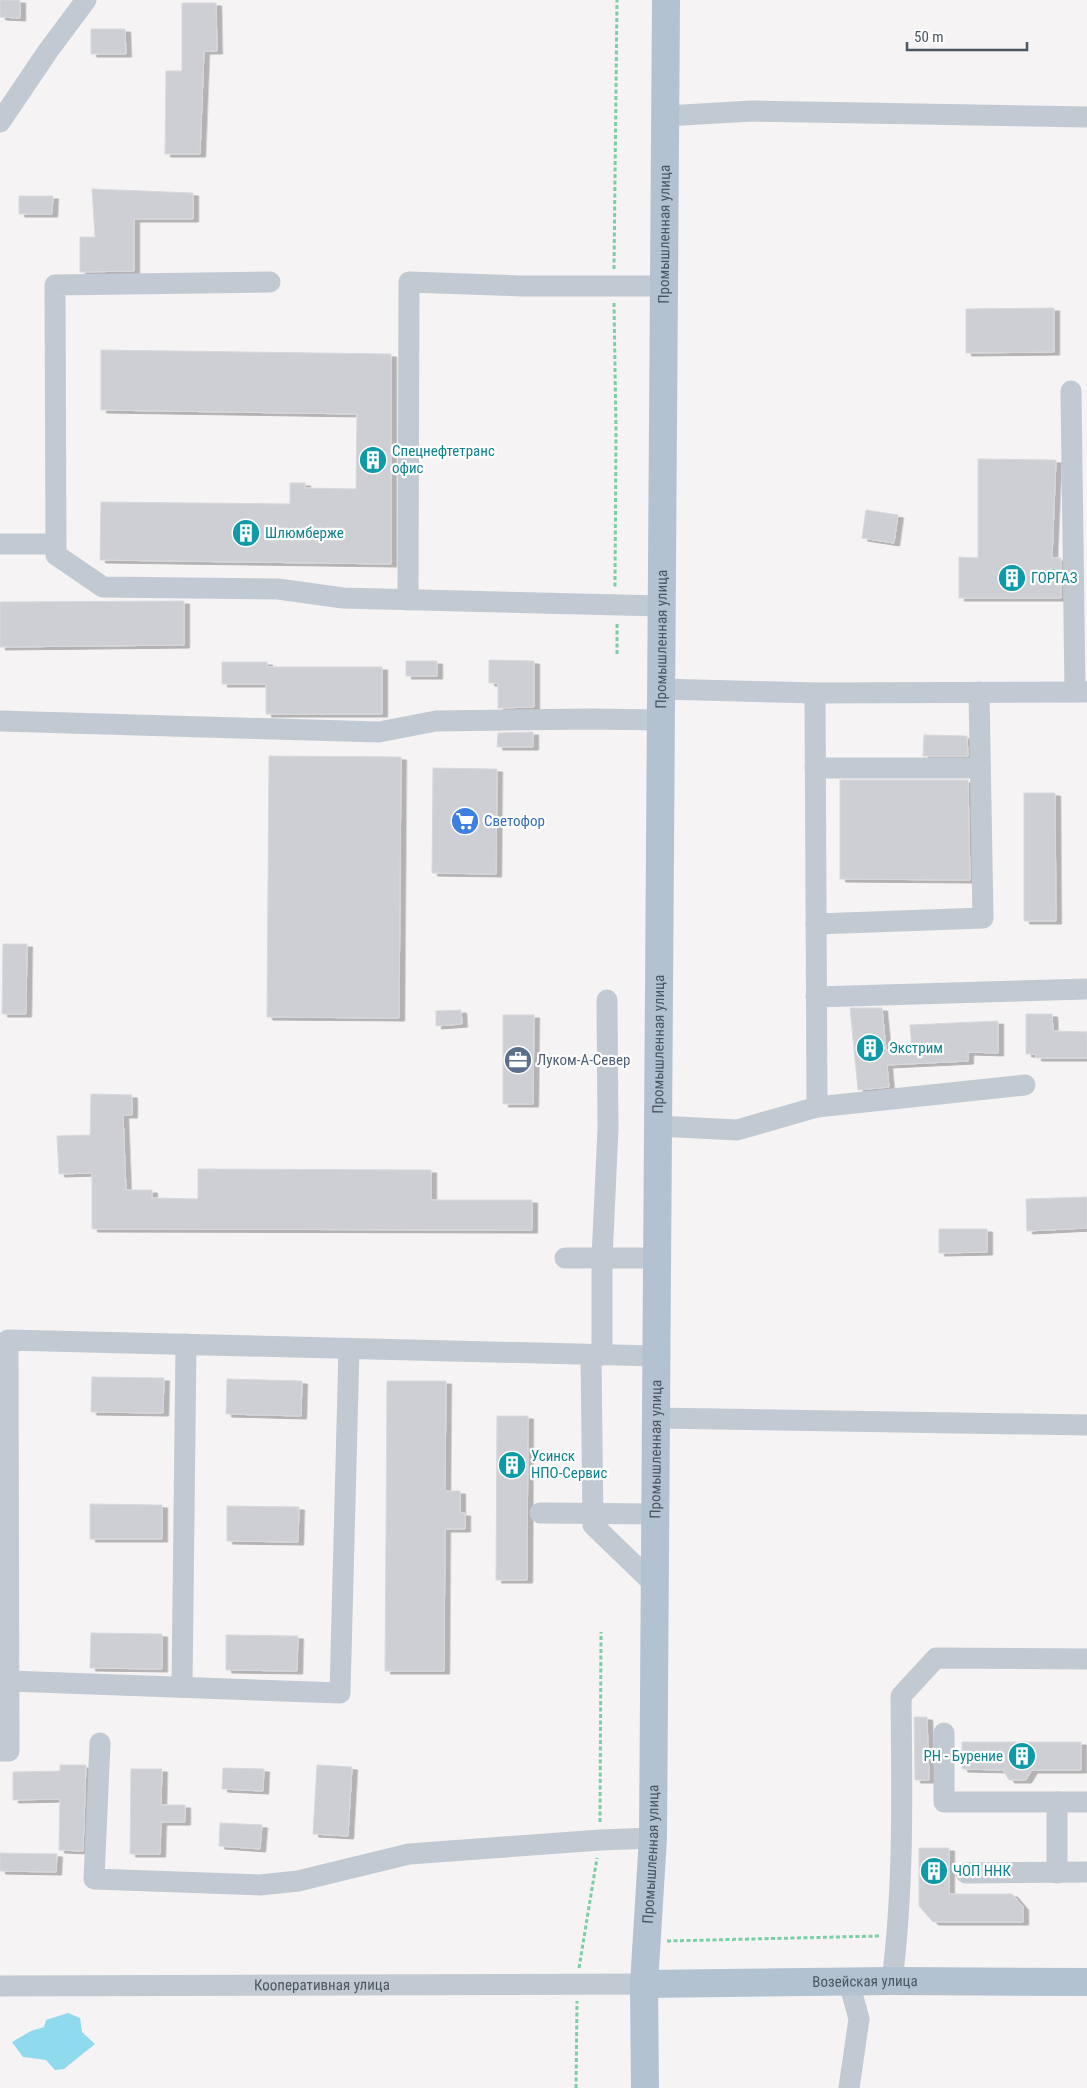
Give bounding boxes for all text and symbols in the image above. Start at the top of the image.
scale bar [907,20,1027,52]
text: 50 m [914,28,944,46]
street label: Промышленная улица [655,165,674,304]
place label: Спецнефтетранс офис [392,442,495,477]
building icon: Спецнефтетранс офис [358,445,388,475]
building icon: Шлюмберже [231,518,261,548]
place label: Шлюмберже [265,524,344,542]
building icon: ГОРГАЗ [997,563,1027,593]
place label: ГОРГАЗ [1031,569,1078,587]
street label: Промышленная улица [652,570,671,709]
supermarket icon: Светофор [450,806,480,836]
place label: Светофор [484,812,545,830]
street label: Промышленная улица [649,975,668,1114]
building icon: Экстрим [855,1033,885,1063]
place label: Экстрим [889,1039,943,1057]
office icon: Луком-А-Север [503,1045,533,1075]
place label: Луком-А-Север [537,1051,630,1069]
street label: Промышленная улица [646,1380,665,1519]
place label: Усинск НПО-Сервис [531,1447,607,1482]
building icon: Усинск НПО-Сервис [497,1450,527,1480]
building icon: РН - Бурение [1007,1741,1037,1771]
place label: РН - Бурение [924,1747,1003,1765]
street label: Промышленная улица [639,1785,662,1924]
building icon: ЧОП ННК [919,1856,949,1886]
place label: ЧОП ННК [953,1862,1011,1880]
street label: Возейская улица [812,1972,918,1991]
street label: Кооперативная улица [254,1976,390,1994]

